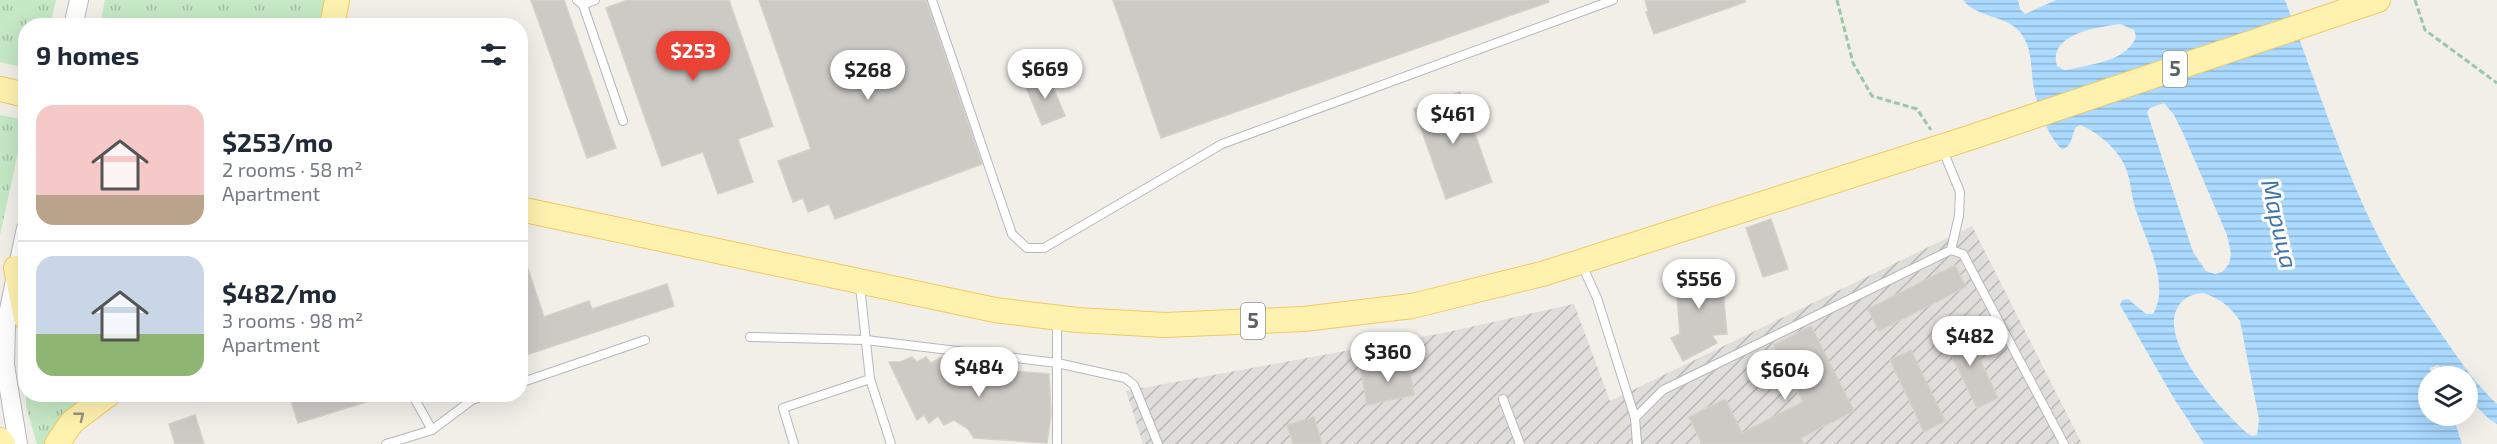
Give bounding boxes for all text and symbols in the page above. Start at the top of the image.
pin: $253 [657,31,729,82]
icon: filters [477,38,510,71]
text: $253 [670,38,716,62]
text: 9 homes [36,39,139,70]
pin: $669 [1009,49,1081,100]
pin: $268 [832,50,904,101]
road number: 5 [2163,51,2187,87]
text: $669 [1022,56,1069,80]
text: $268 [844,57,892,81]
pin: $461 [1417,94,1489,145]
text: $461 [1431,101,1475,125]
text: $253/mo [222,126,333,157]
icon: home [84,129,156,201]
text: 2 rooms · 58 m² [222,157,363,181]
water label: Марица [2256,176,2305,271]
text: Apartment [222,181,320,205]
pin: $556 [1663,259,1735,310]
text: $556 [1676,266,1722,290]
text: $482/mo [222,277,337,308]
icon: home [84,280,156,352]
road number: 5 [1241,303,1265,339]
text: 3 rooms · 98 m² [222,308,363,332]
pin: $482 [1934,316,2006,367]
text: $482 [1946,323,1994,347]
text: Apartment [222,332,320,356]
pin: $360 [1352,332,1424,383]
text: $360 [1364,339,1412,363]
pin: $484 [943,347,1015,398]
pin: $604 [1749,350,1821,401]
text: $484 [954,354,1004,378]
text: $604 [1761,357,1809,381]
map controls [2418,366,2478,426]
button: layers [2418,366,2478,426]
one-way arrow [73,413,84,424]

